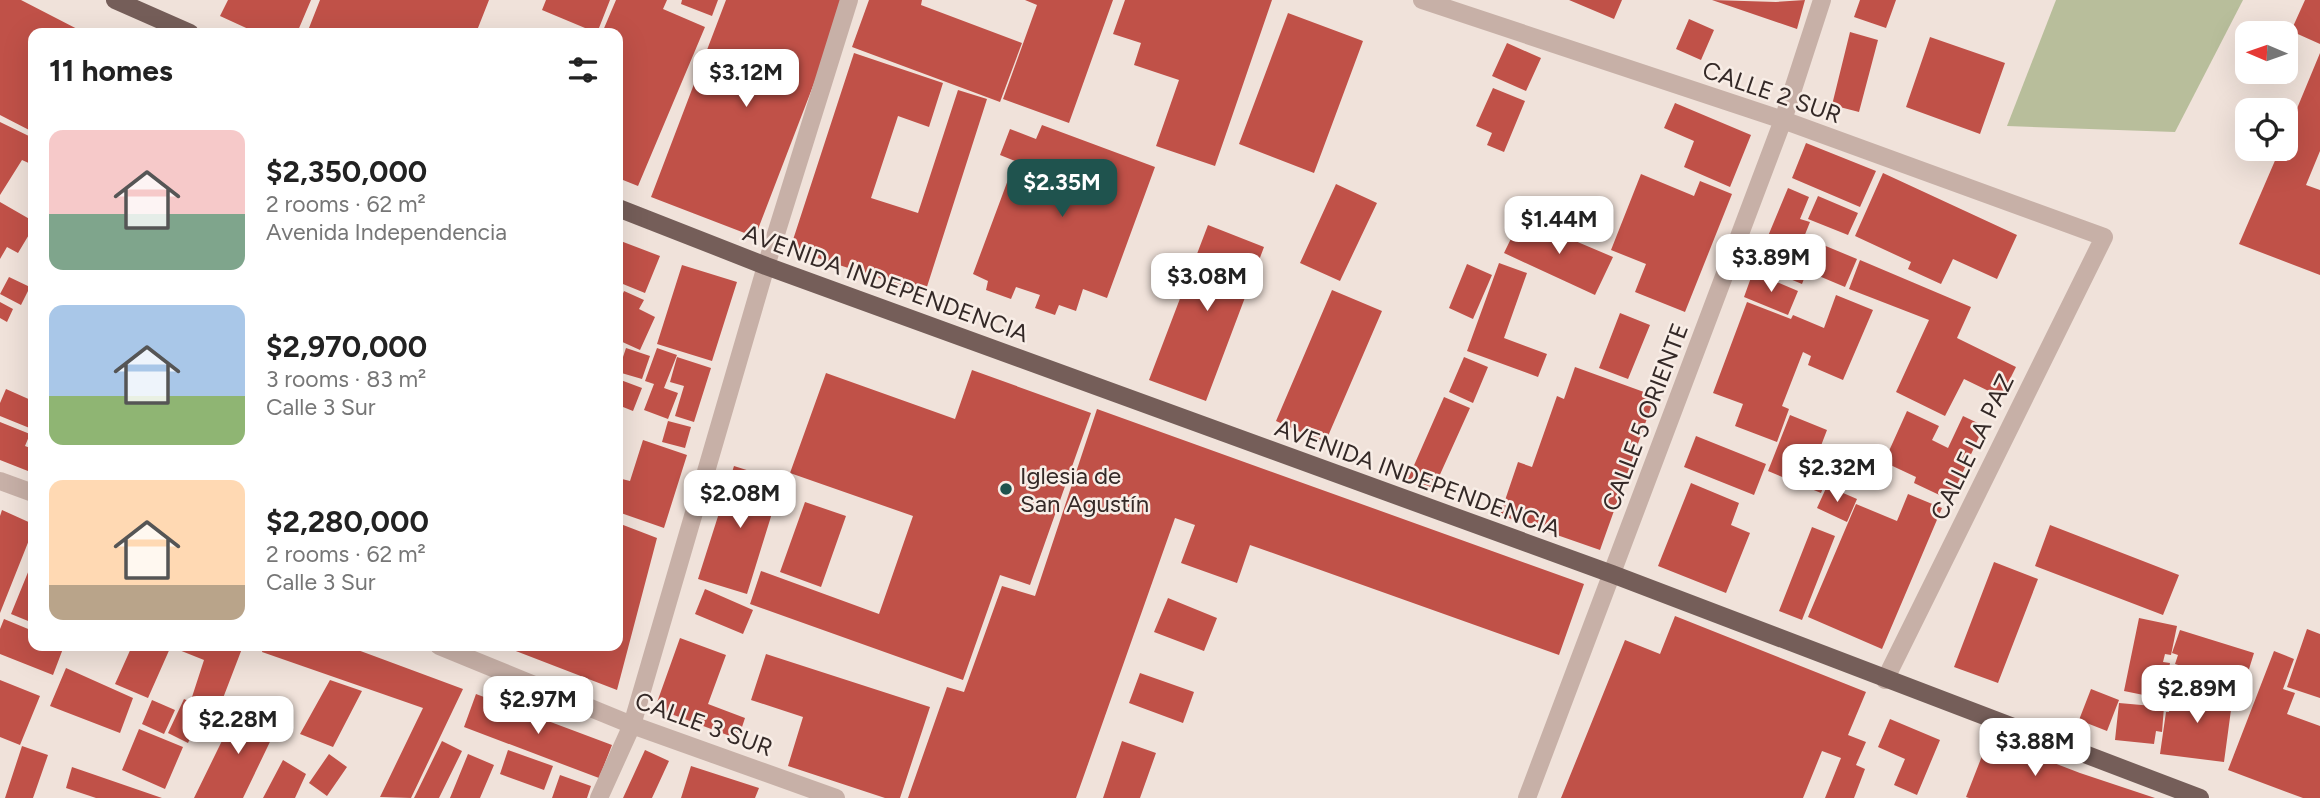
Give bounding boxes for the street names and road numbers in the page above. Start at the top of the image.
street label: CALLE 2 SUR [1699,55,1845,129]
street label: AVENIDA INDEPENDENCIA [739,218,1033,348]
street label: CALLE 5 ORIENTE [1596,319,1694,515]
street label: CALLE LA PAZ [1924,369,2020,525]
street label: AVENIDA INDEPENDENCIA [1271,413,1565,543]
street label: CALLE 3 SUR [631,686,777,762]

